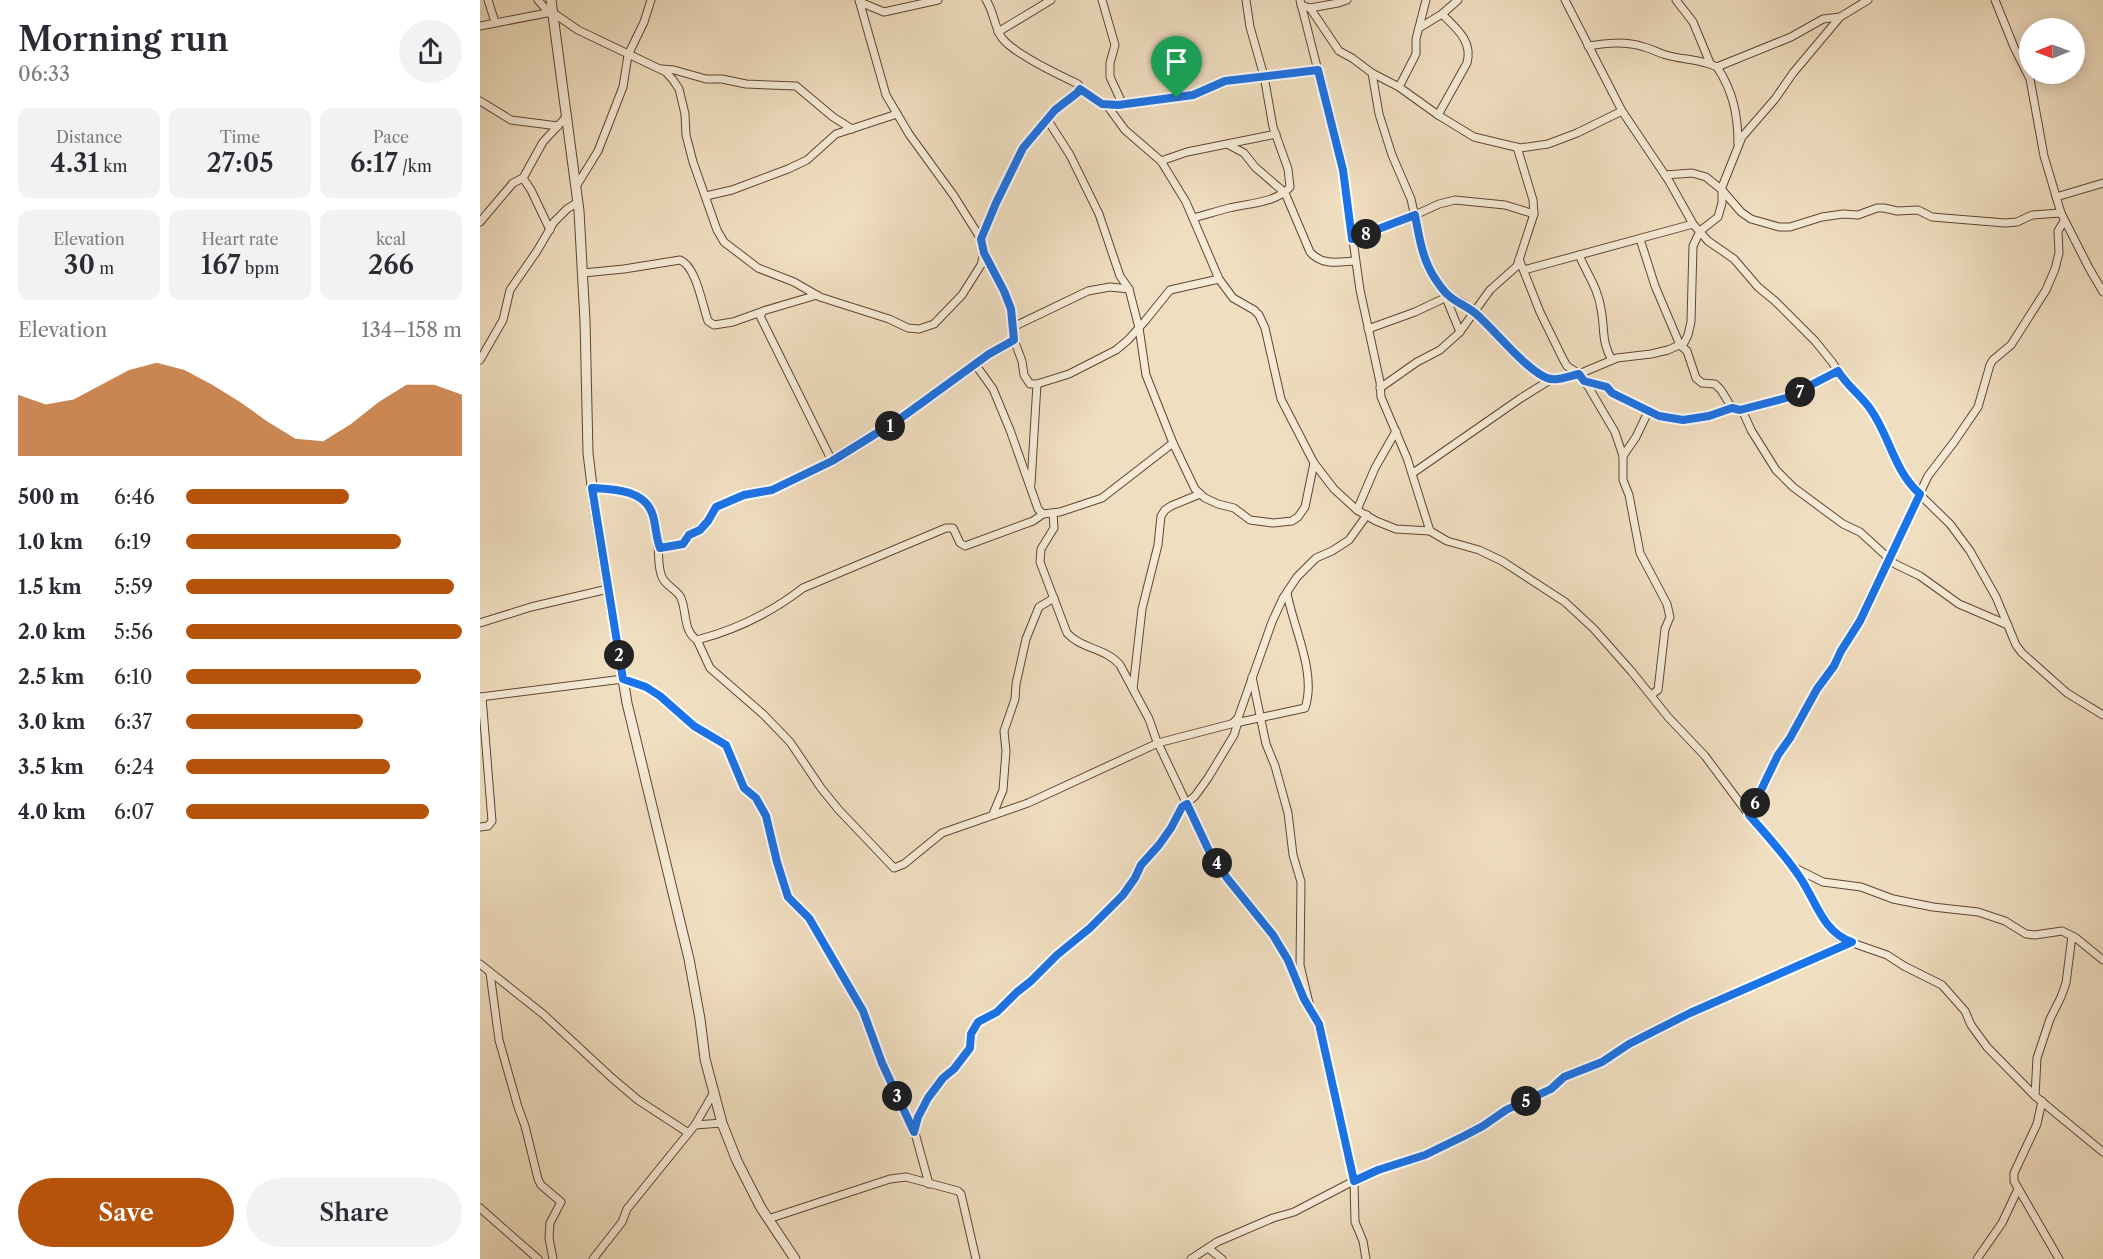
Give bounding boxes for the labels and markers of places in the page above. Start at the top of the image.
pin [1151,36,1202,98]
pin: 8 [1351,219,1381,249]
pin: 7 [1785,377,1815,407]
pin: 1 [875,411,905,441]
pin: 2 [604,640,634,670]
pin: 6 [1740,788,1770,818]
pin: 4 [1202,848,1232,878]
pin: 3 [882,1081,912,1111]
pin: 5 [1511,1086,1541,1116]

